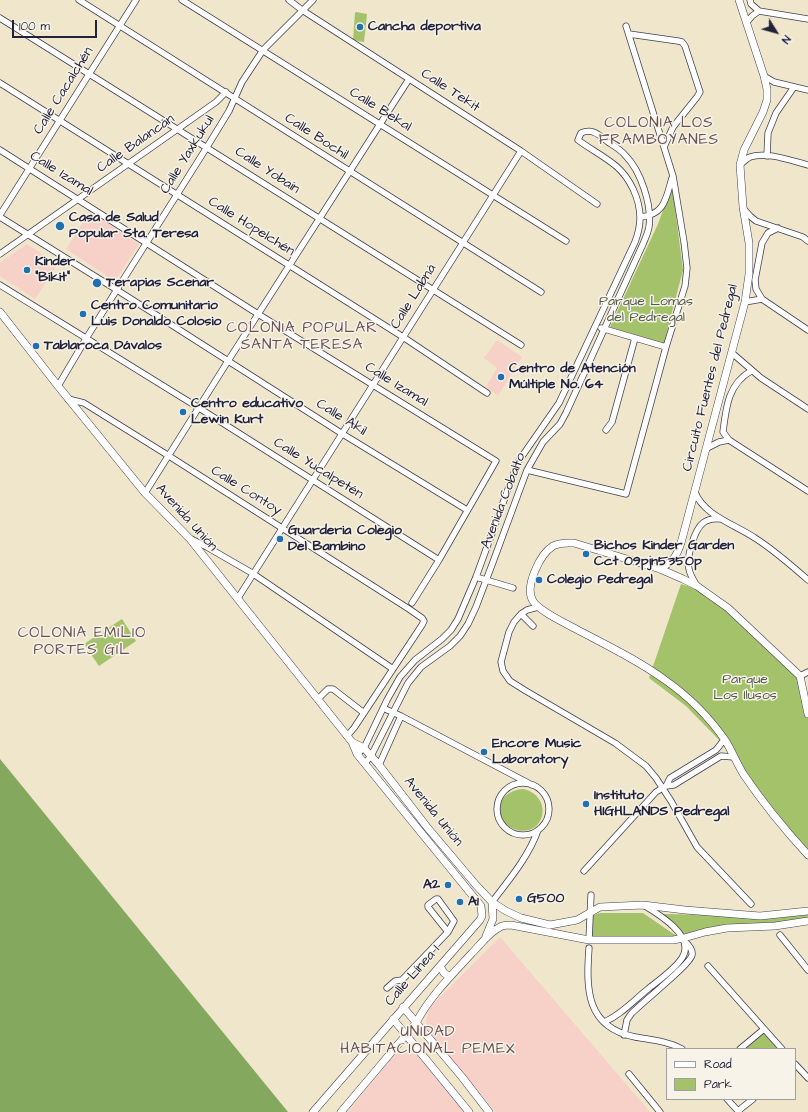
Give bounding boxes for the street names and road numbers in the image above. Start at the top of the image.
street label: Calle Cacalchén [30,44,98,138]
street label: Calle Tekit [417,66,483,116]
street label: Calle Bekal [346,84,414,136]
street label: Calle Bochil [281,110,351,164]
street label: Calle Balancán [94,111,178,177]
street label: Calle Yaxkukul [157,113,219,197]
street label: Calle Yobaín [231,144,303,198]
street label: Calle Izamal [26,148,96,200]
street label: Calle Hopelchén [205,194,297,260]
street label: Calle Labná [387,261,441,333]
street label: Circuito Fuentes del Pedregal [680,283,742,473]
street label: Calle Izamal [361,359,431,411]
street label: Calle Akil [313,396,369,440]
street label: Calle Yucalpetén [270,435,366,503]
street label: Avenida Cobalto [478,451,530,551]
street label: Calle Contoy [207,463,285,519]
street label: Avenida Unión [151,481,221,555]
street label: Avenida Unión [400,774,466,850]
street label: Calle Línea 1 [382,942,444,1010]

